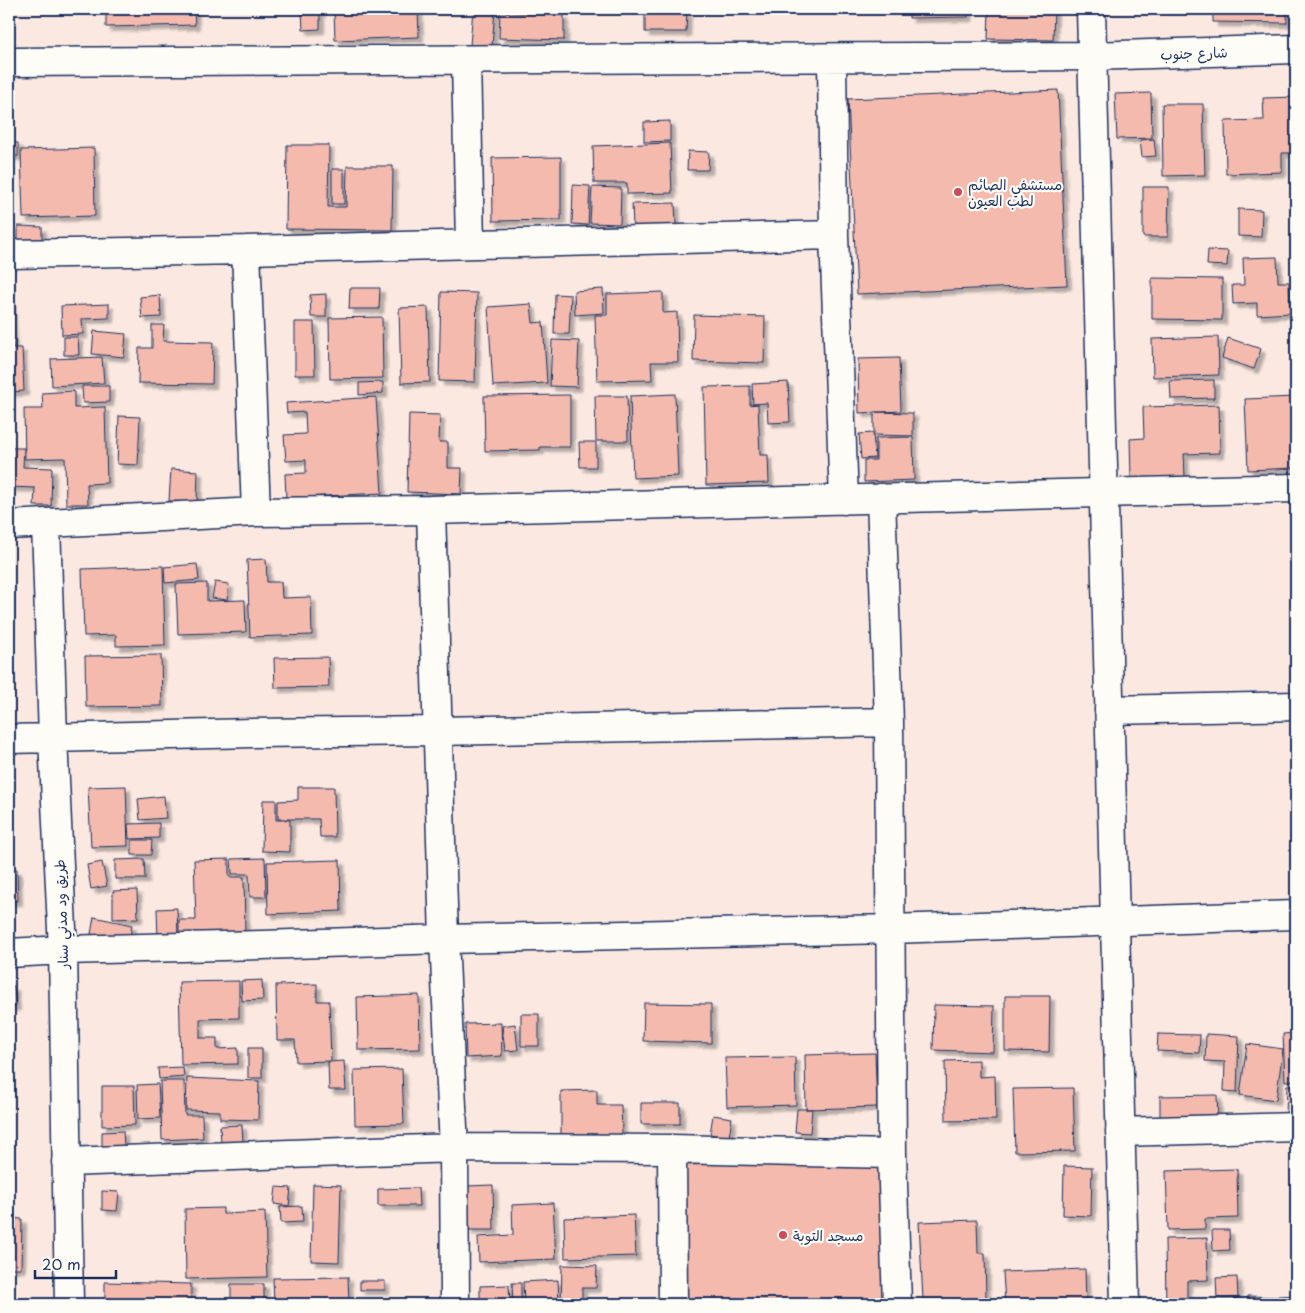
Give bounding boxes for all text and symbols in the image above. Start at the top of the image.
street label: شارع جنوب [1160,41,1228,65]
place label: مستشفي الصائم لطب العيون [968,174,1062,211]
marker: مستشفي الصائم لطب العيون [952,186,964,198]
street label: طريق ود مدني سنار [49,859,76,970]
place label: مسجد التوبة [793,1225,864,1246]
marker: مسجد التوبة [777,1229,789,1241]
scale bar [35,1248,116,1280]
text: 20 m [42,1252,81,1275]

